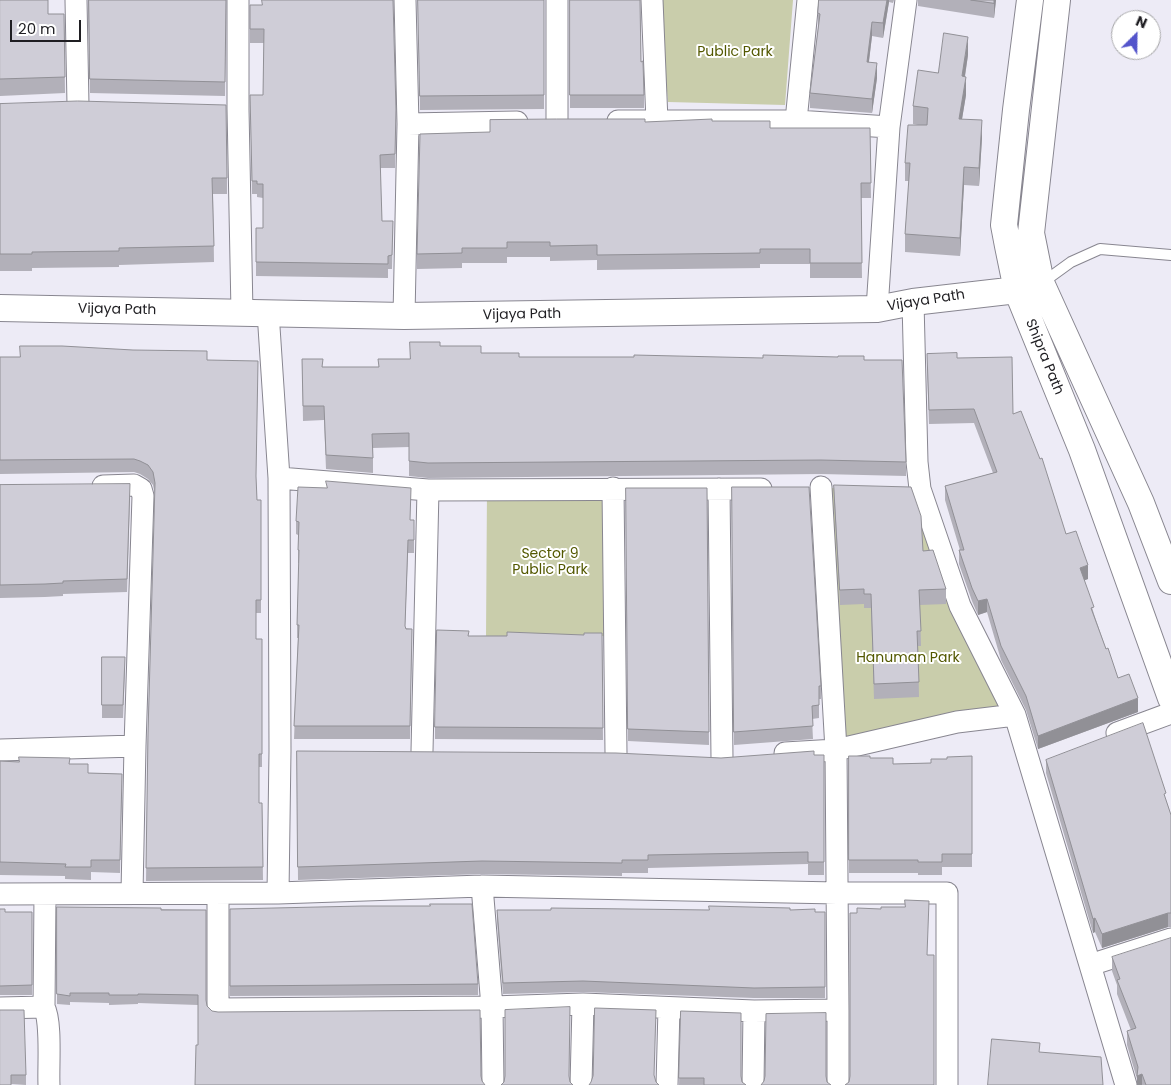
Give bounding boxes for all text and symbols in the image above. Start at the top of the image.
scale bar [12,10,84,42]
north arrow [1111,10,1161,60]
text: N [1133,11,1150,33]
text: 20 m [18,18,56,39]
park label: Public Park [697,44,773,60]
street label: Vijaya Path [886,287,966,315]
street label: Vijaya Path [78,301,156,319]
street label: Vijaya Path [483,306,561,324]
street label: Shipra Path [1021,317,1067,397]
park label: Sector 9 Public Park [512,546,588,578]
park label: Hanuman Park [856,650,960,666]

